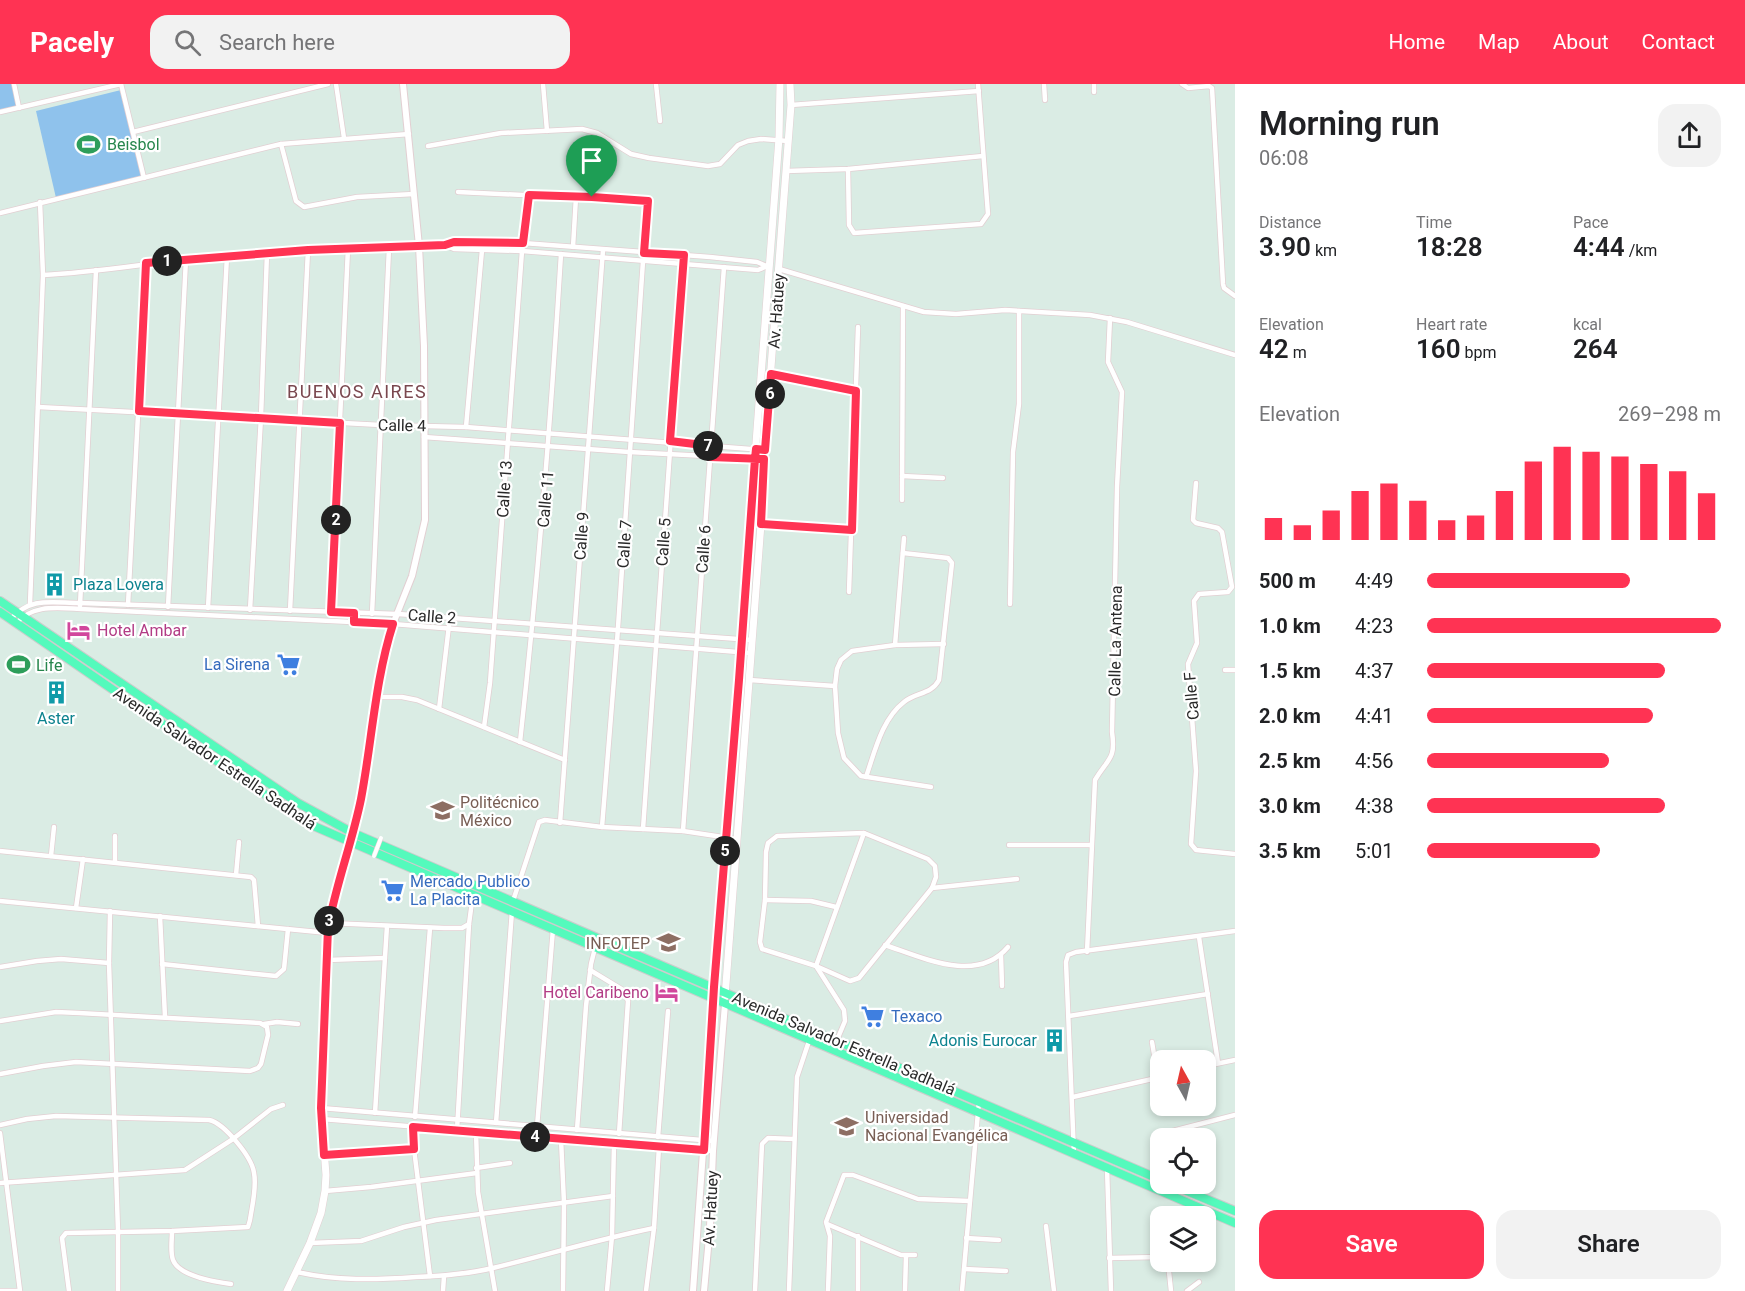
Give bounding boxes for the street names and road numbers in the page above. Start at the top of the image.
street label: Av. Hatuey [764,272,789,349]
street label: Calle 4 [378,416,426,435]
street label: Calle 13 [493,460,516,518]
street label: Calle 11 [534,470,557,528]
street label: Calle 9 [570,511,593,561]
street label: Calle 5 [652,517,675,567]
street label: Calle 7 [613,519,636,569]
street label: Calle 6 [692,524,715,574]
street label: Calle La Antena [1105,585,1126,697]
street label: Calle 2 [407,605,457,628]
street label: Calle F [1180,671,1203,721]
street label: Avenida Salvador Estrella Sadhalá [110,683,320,834]
street label: Avenida Salvador Estrella Sadhalá [729,988,958,1099]
street label: Av. Hatuey [699,1170,722,1246]

